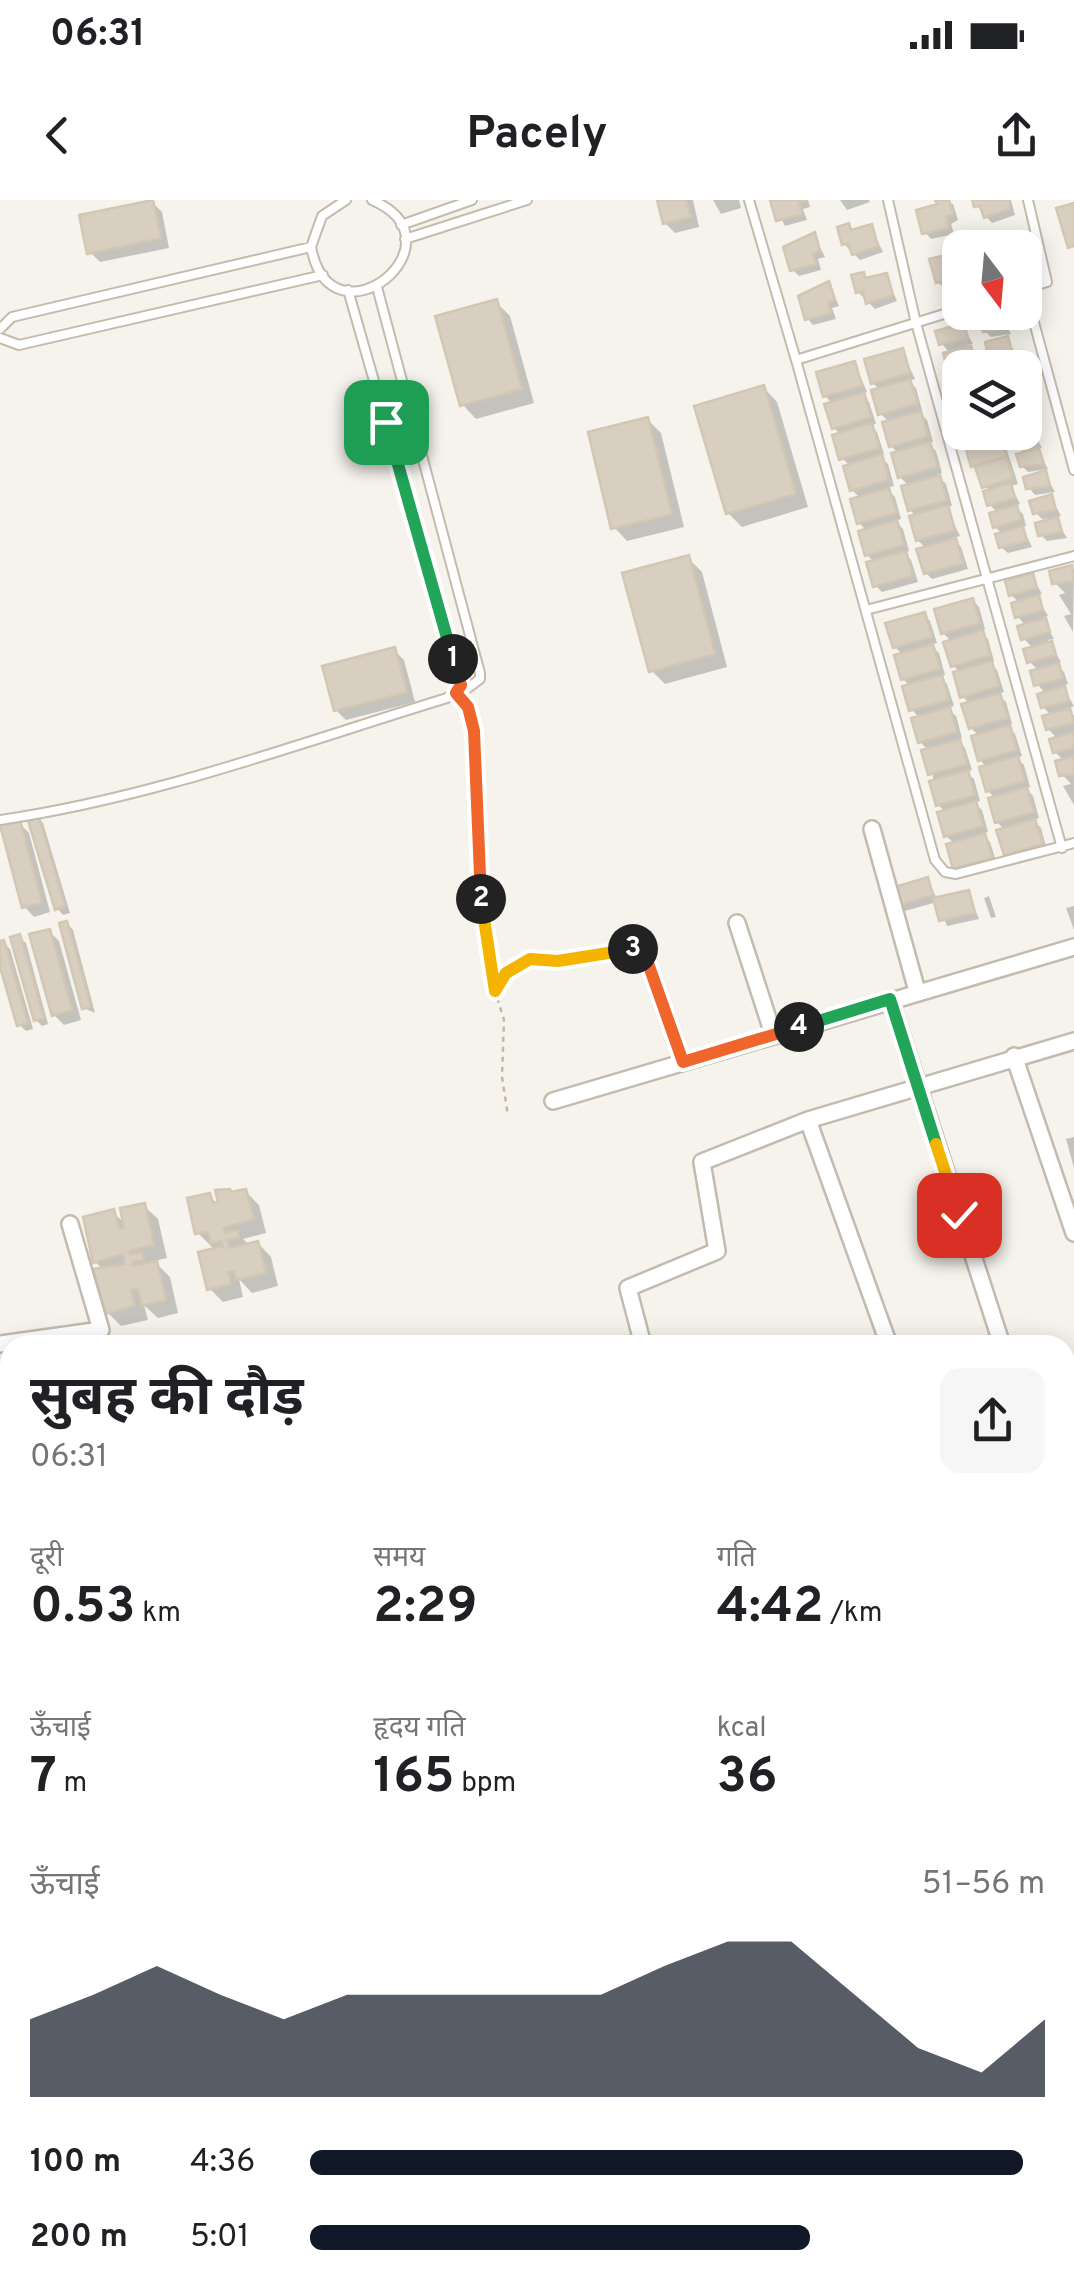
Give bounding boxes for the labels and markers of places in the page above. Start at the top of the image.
pin [344,380,429,465]
pin: 1 [428,634,478,684]
pin: 2 [456,874,506,924]
pin: 3 [608,924,658,974]
pin: 4 [774,1002,824,1052]
pin [917,1173,1002,1258]

